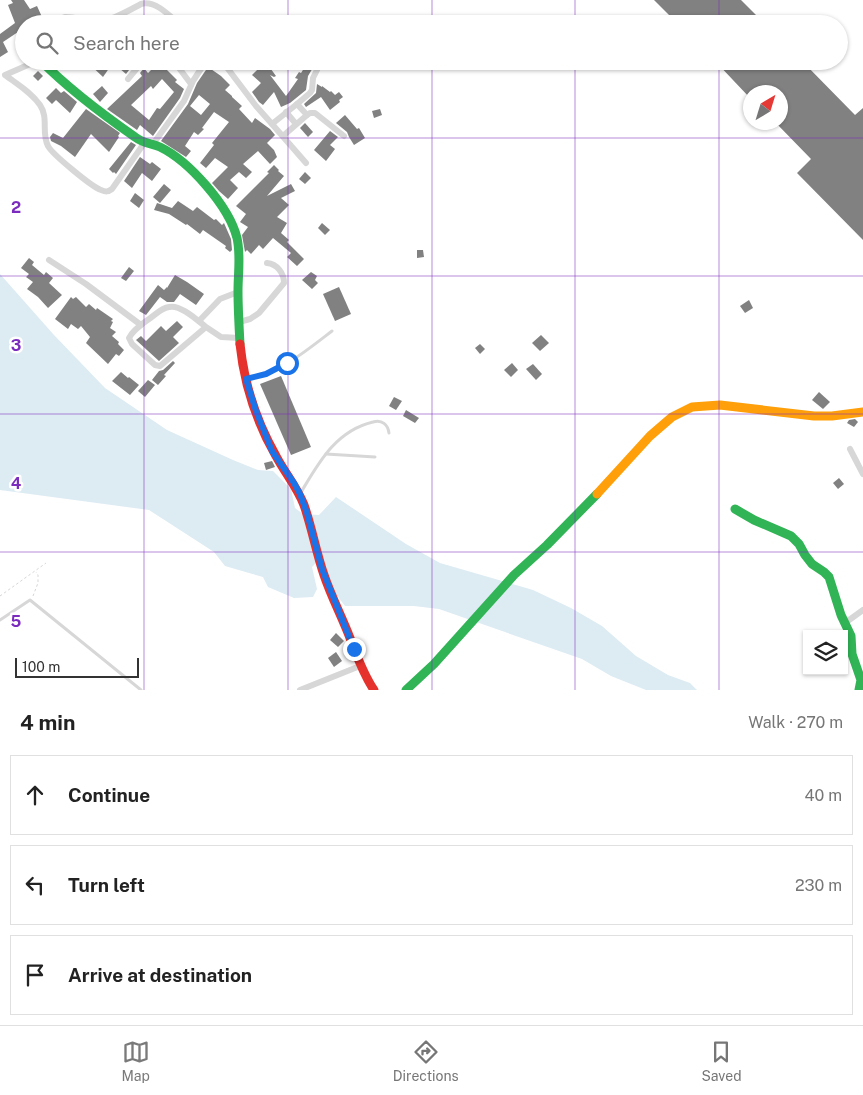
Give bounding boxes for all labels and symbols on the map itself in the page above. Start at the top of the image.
north arrow [743,85,788,130]
text: 2 [11,198,21,217]
text: 3 [11,336,21,355]
route start [276,352,299,375]
text: 4 [11,474,22,493]
text: 5 [11,612,22,631]
route end [343,638,366,661]
scale bar [15,655,139,678]

